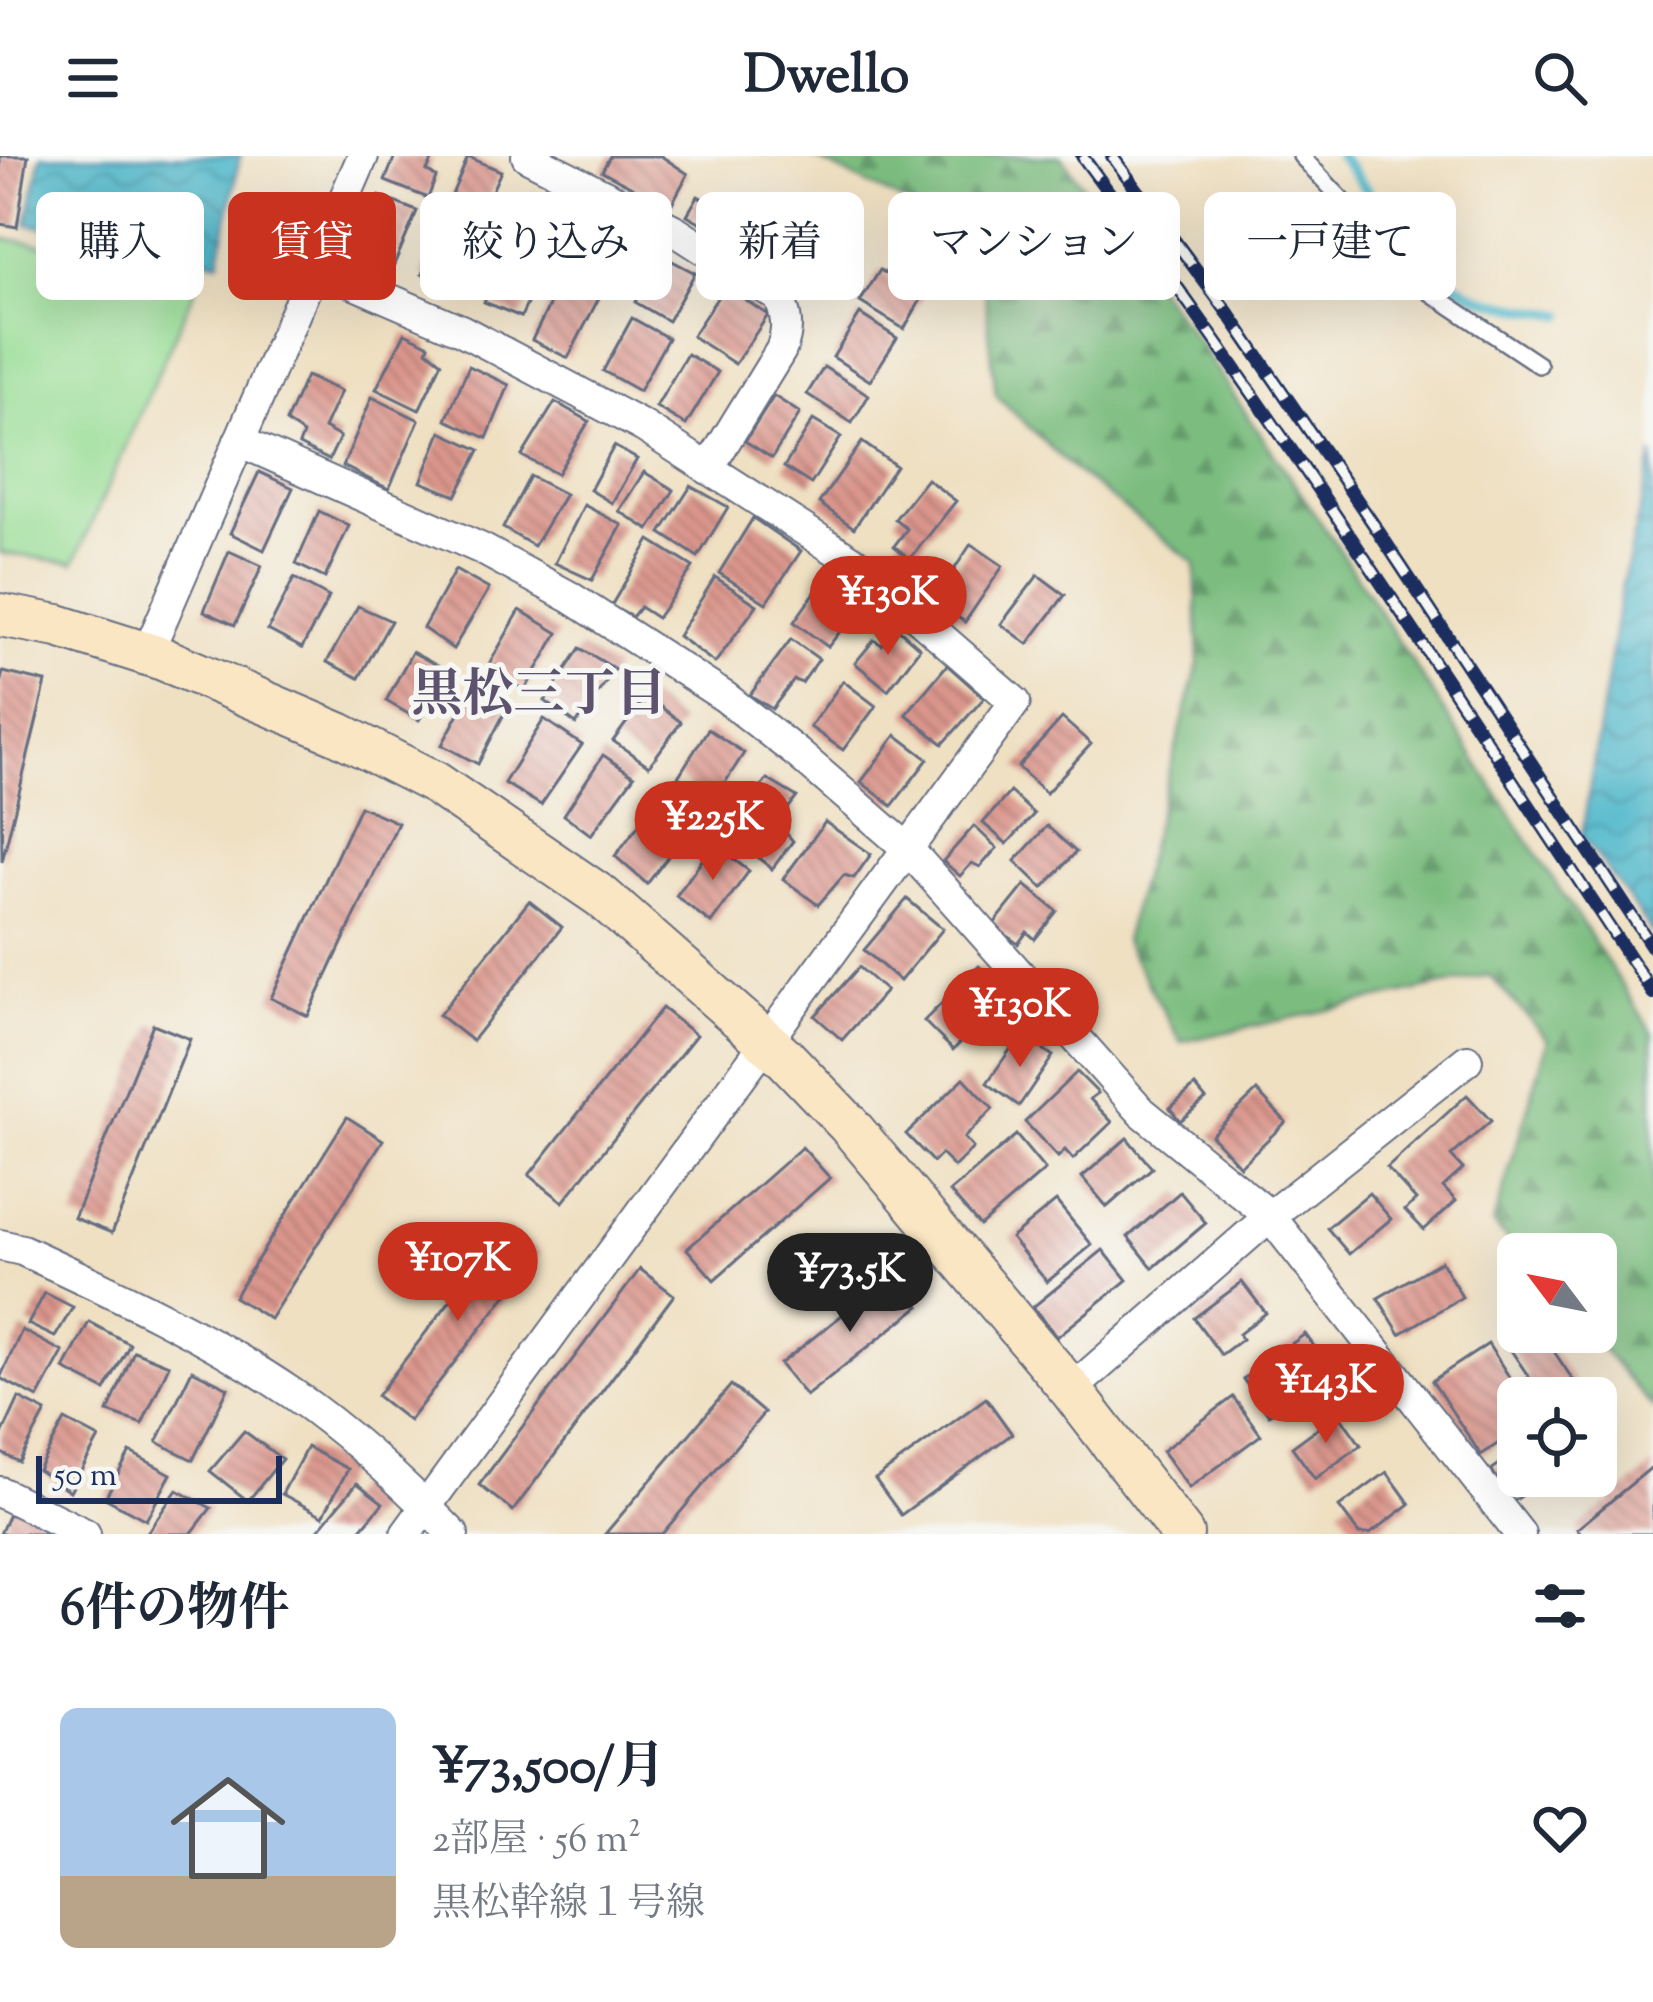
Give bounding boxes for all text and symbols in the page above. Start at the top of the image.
text: Dwello [744,39,909,117]
icon: menu [60,45,126,111]
icon: search [1527,45,1593,111]
chip: 購入 [36,192,204,300]
chip: 賃貸 [228,192,396,300]
chip: 絞り込み [420,192,672,300]
chip: 新着 [696,192,864,300]
chip: マンション [888,192,1180,300]
chip: 一戸建て [1204,192,1456,300]
pin: ¥130K [804,556,972,658]
text: ¥130K [837,567,939,623]
district label: 黒松三丁目 [411,661,667,734]
pin: ¥225K [629,781,797,883]
text: ¥225K [662,792,764,848]
pin: ¥130K [936,968,1104,1070]
text: ¥130K [969,979,1071,1035]
pin: ¥107K [374,1222,542,1324]
text: ¥107K [405,1233,511,1289]
pin: ¥73.5K [752,1233,948,1335]
north arrow [1497,1233,1617,1353]
map controls [1497,1233,1617,1497]
text: ¥73.5K [794,1244,906,1300]
pin: ¥143K [1242,1344,1410,1446]
text: ¥143K [1275,1355,1377,1411]
button: locate [1497,1377,1617,1497]
scale bar [36,1450,282,1503]
text: 50 m [54,1453,117,1501]
icon: filters [1527,1573,1593,1639]
text: 6件の物件 [60,1575,289,1648]
text: ¥73,500/月 [432,1733,666,1806]
icon: home [156,1756,300,1900]
icon: heart [1527,1795,1593,1861]
text: 2部屋 · 56 m² [432,1814,641,1870]
text: 黒松幹線１号線 [432,1878,705,1934]

